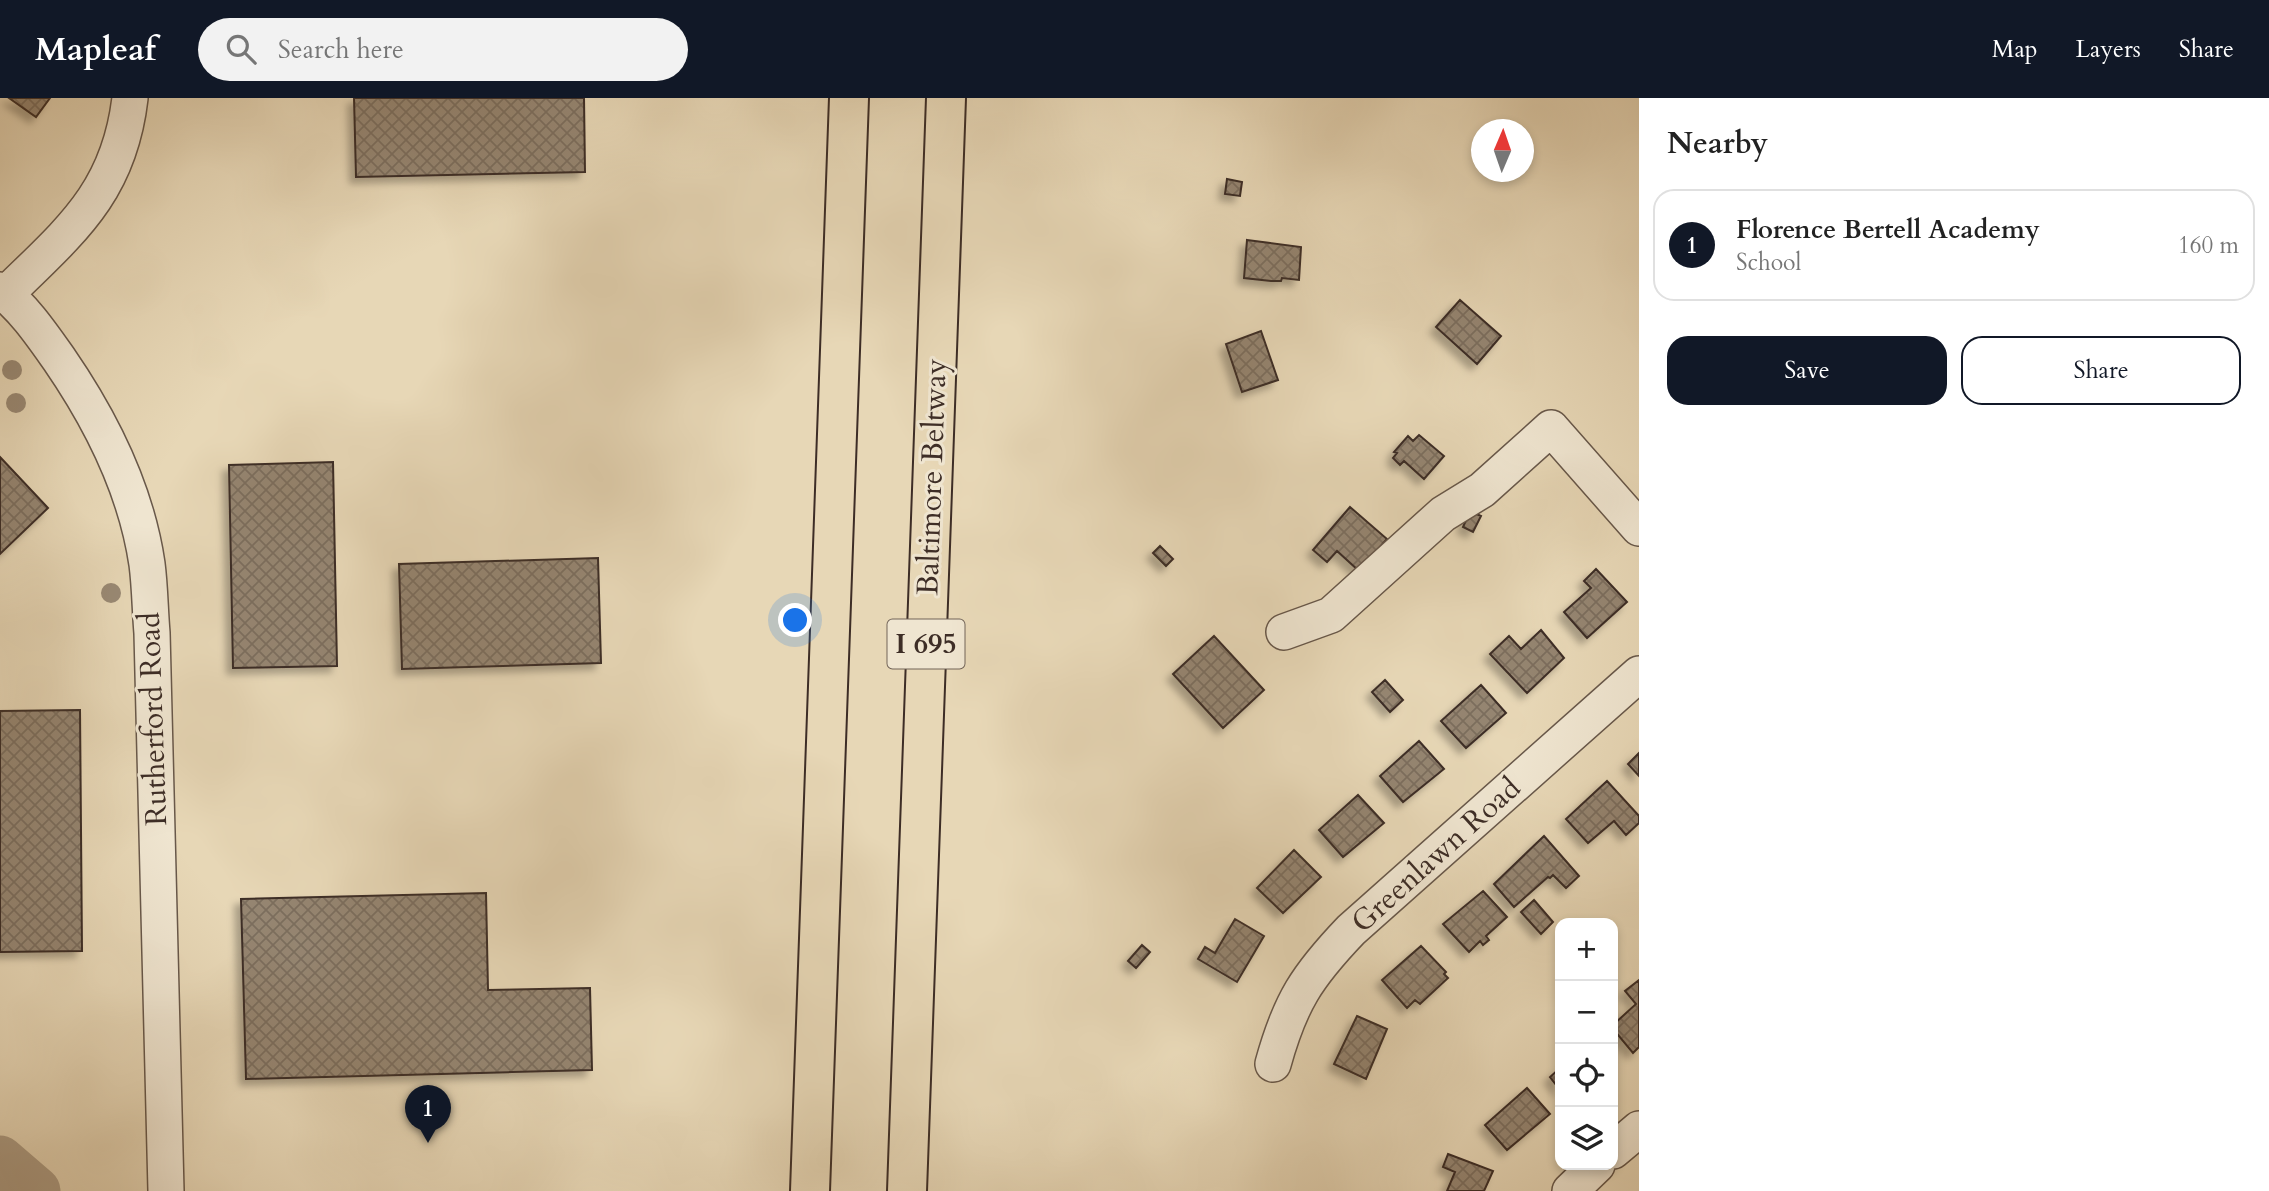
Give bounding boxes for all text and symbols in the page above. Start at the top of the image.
search box [198,18,688,81]
text: Mapleaf [35,27,156,72]
icon: search [222,30,260,68]
text: Search here [278,32,404,67]
text: Map [1992,33,2038,66]
text: Layers [2076,33,2141,66]
text: Share [2179,33,2234,66]
north arrow [1471,119,1534,182]
text: Nearby [1667,123,1768,164]
text: Florence Bertell Academy [1736,212,2040,247]
text: 1 [1686,230,1698,261]
text: 160 m [2178,230,2239,261]
text: School [1736,247,1801,278]
button: Save [1667,336,1947,405]
button: Share [1961,336,2241,405]
street label: Baltimore Beltway [907,358,957,596]
your location [778,603,812,637]
street label: Rutherford Road [129,611,177,827]
road number: I 695 [888,620,964,668]
street label: Greenlawn Road [1343,768,1530,942]
map controls [1555,918,1618,1170]
button: + [1555,918,1618,981]
button: − [1555,981,1618,1044]
button: locate [1555,1044,1618,1107]
pin: 1 [405,1085,451,1143]
button: layers [1555,1107,1618,1170]

